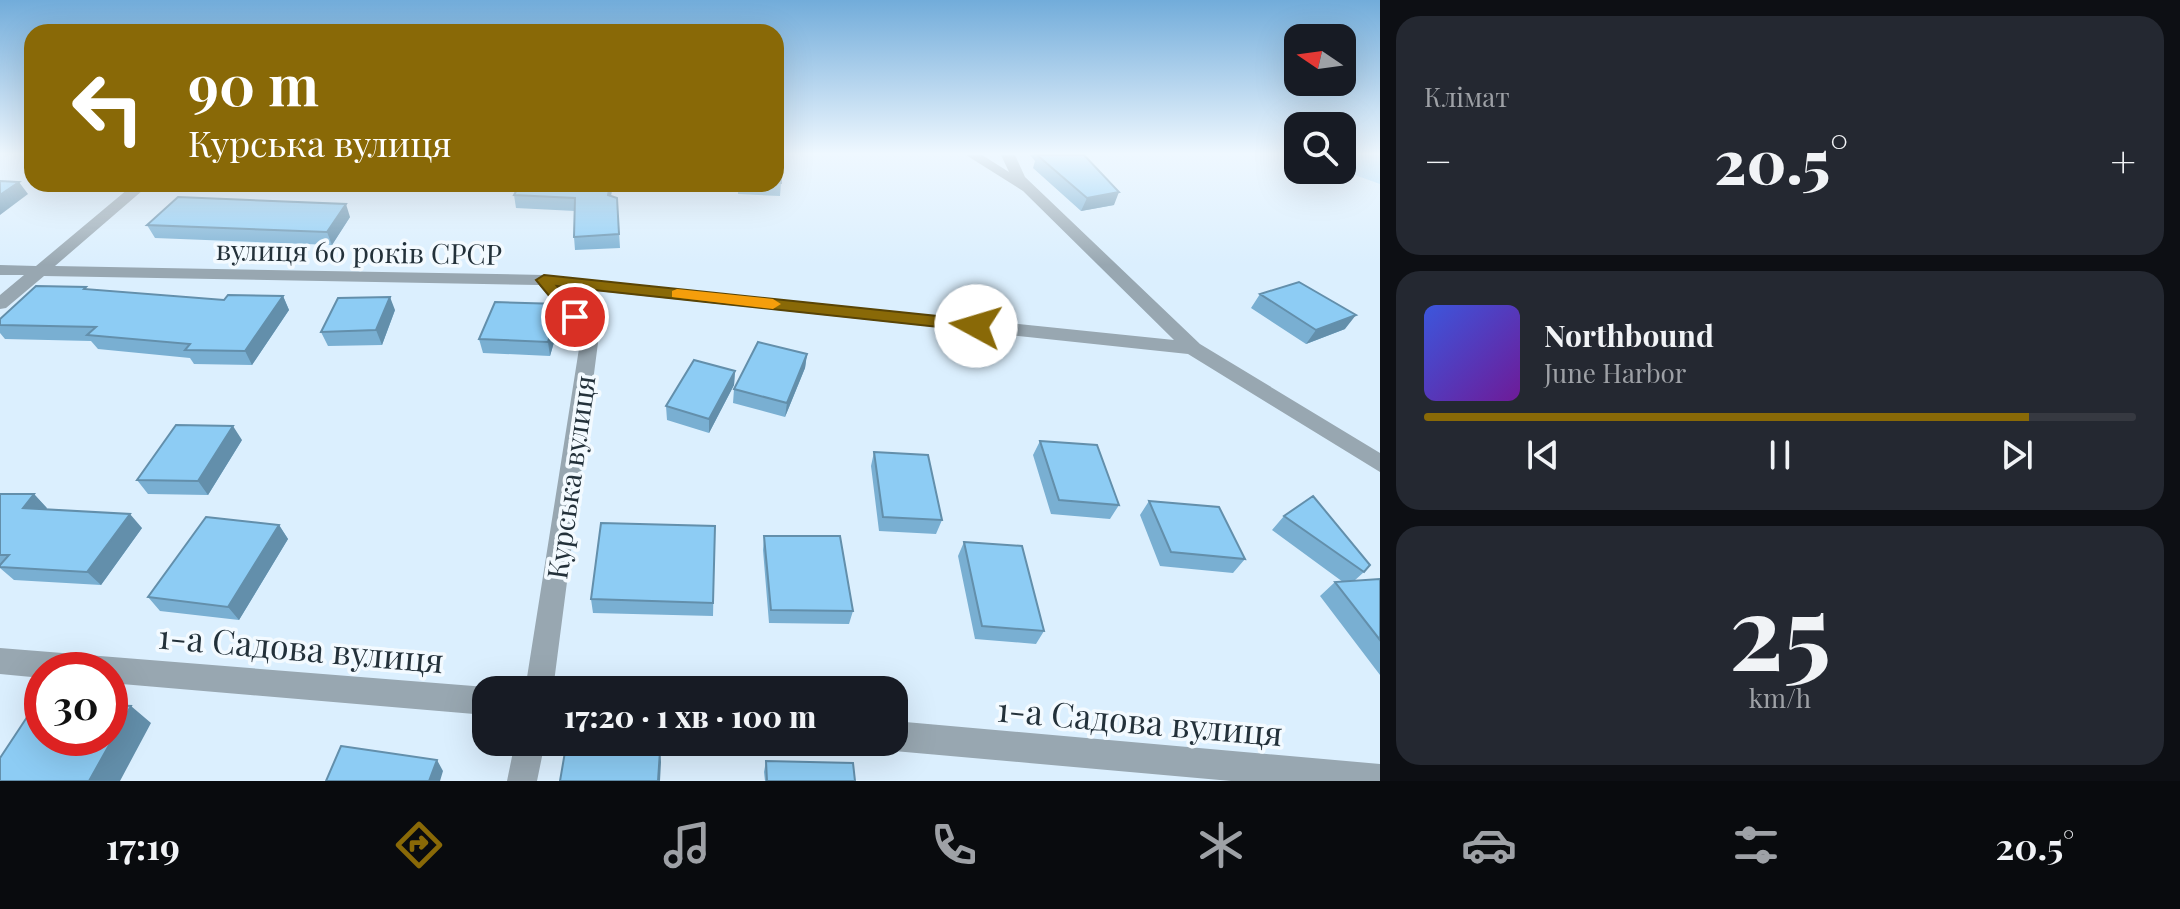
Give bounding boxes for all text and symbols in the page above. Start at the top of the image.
north arrow [1284,24,1356,96]
map controls [1284,24,1356,184]
text: 90 m [188,46,319,121]
icon: left [56,56,160,160]
text: Клімат [1424,79,1510,114]
button: search [1284,112,1356,184]
text: Курська вулиця [188,118,452,166]
text: 20.5° [1714,119,1848,199]
text: − [1424,130,1452,189]
text: + [2110,130,2136,189]
street label: вулиця 60 років СРСР [216,230,502,272]
pin [541,283,609,351]
position arrow [934,284,1018,368]
icon: arrive [553,295,597,339]
text: Northbound [1544,315,1714,355]
text: June Harbor [1544,355,1686,390]
street label: Курська вулиця [537,373,603,581]
icon: previous [1521,433,1565,477]
icon: pause [1758,433,1802,477]
icon: next [1995,433,2039,477]
text: 25 [1729,558,1831,697]
street label: 1-а Садова вулиця [156,612,446,682]
speed limit sign: 30 [24,652,128,756]
text: km/h [1749,680,1811,715]
street label: 1-а Садова вулиця [995,685,1285,755]
text: 17:20 · 1 хв · 100 m [564,696,816,736]
icon: directions [391,817,447,873]
icon: music [659,817,715,873]
icon: phone [926,817,982,873]
icon: climate [1193,817,1249,873]
icon: car [1461,817,1517,873]
icon: filters [1728,817,1784,873]
text: 17:19 [106,821,180,869]
text: 20.5° [1995,821,2074,869]

